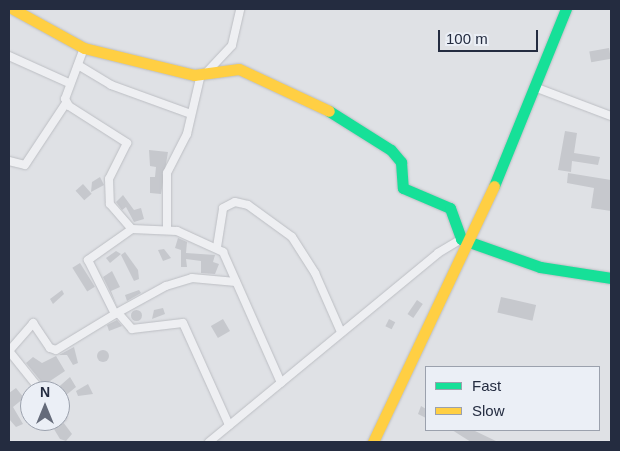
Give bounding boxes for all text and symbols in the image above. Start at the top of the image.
scale bar [440,20,540,52]
text: 100 m [446,30,488,47]
legend [425,366,600,431]
text: Fast [472,377,501,394]
north arrow [20,381,70,431]
text: N [40,384,50,400]
text: Slow [472,402,505,419]

